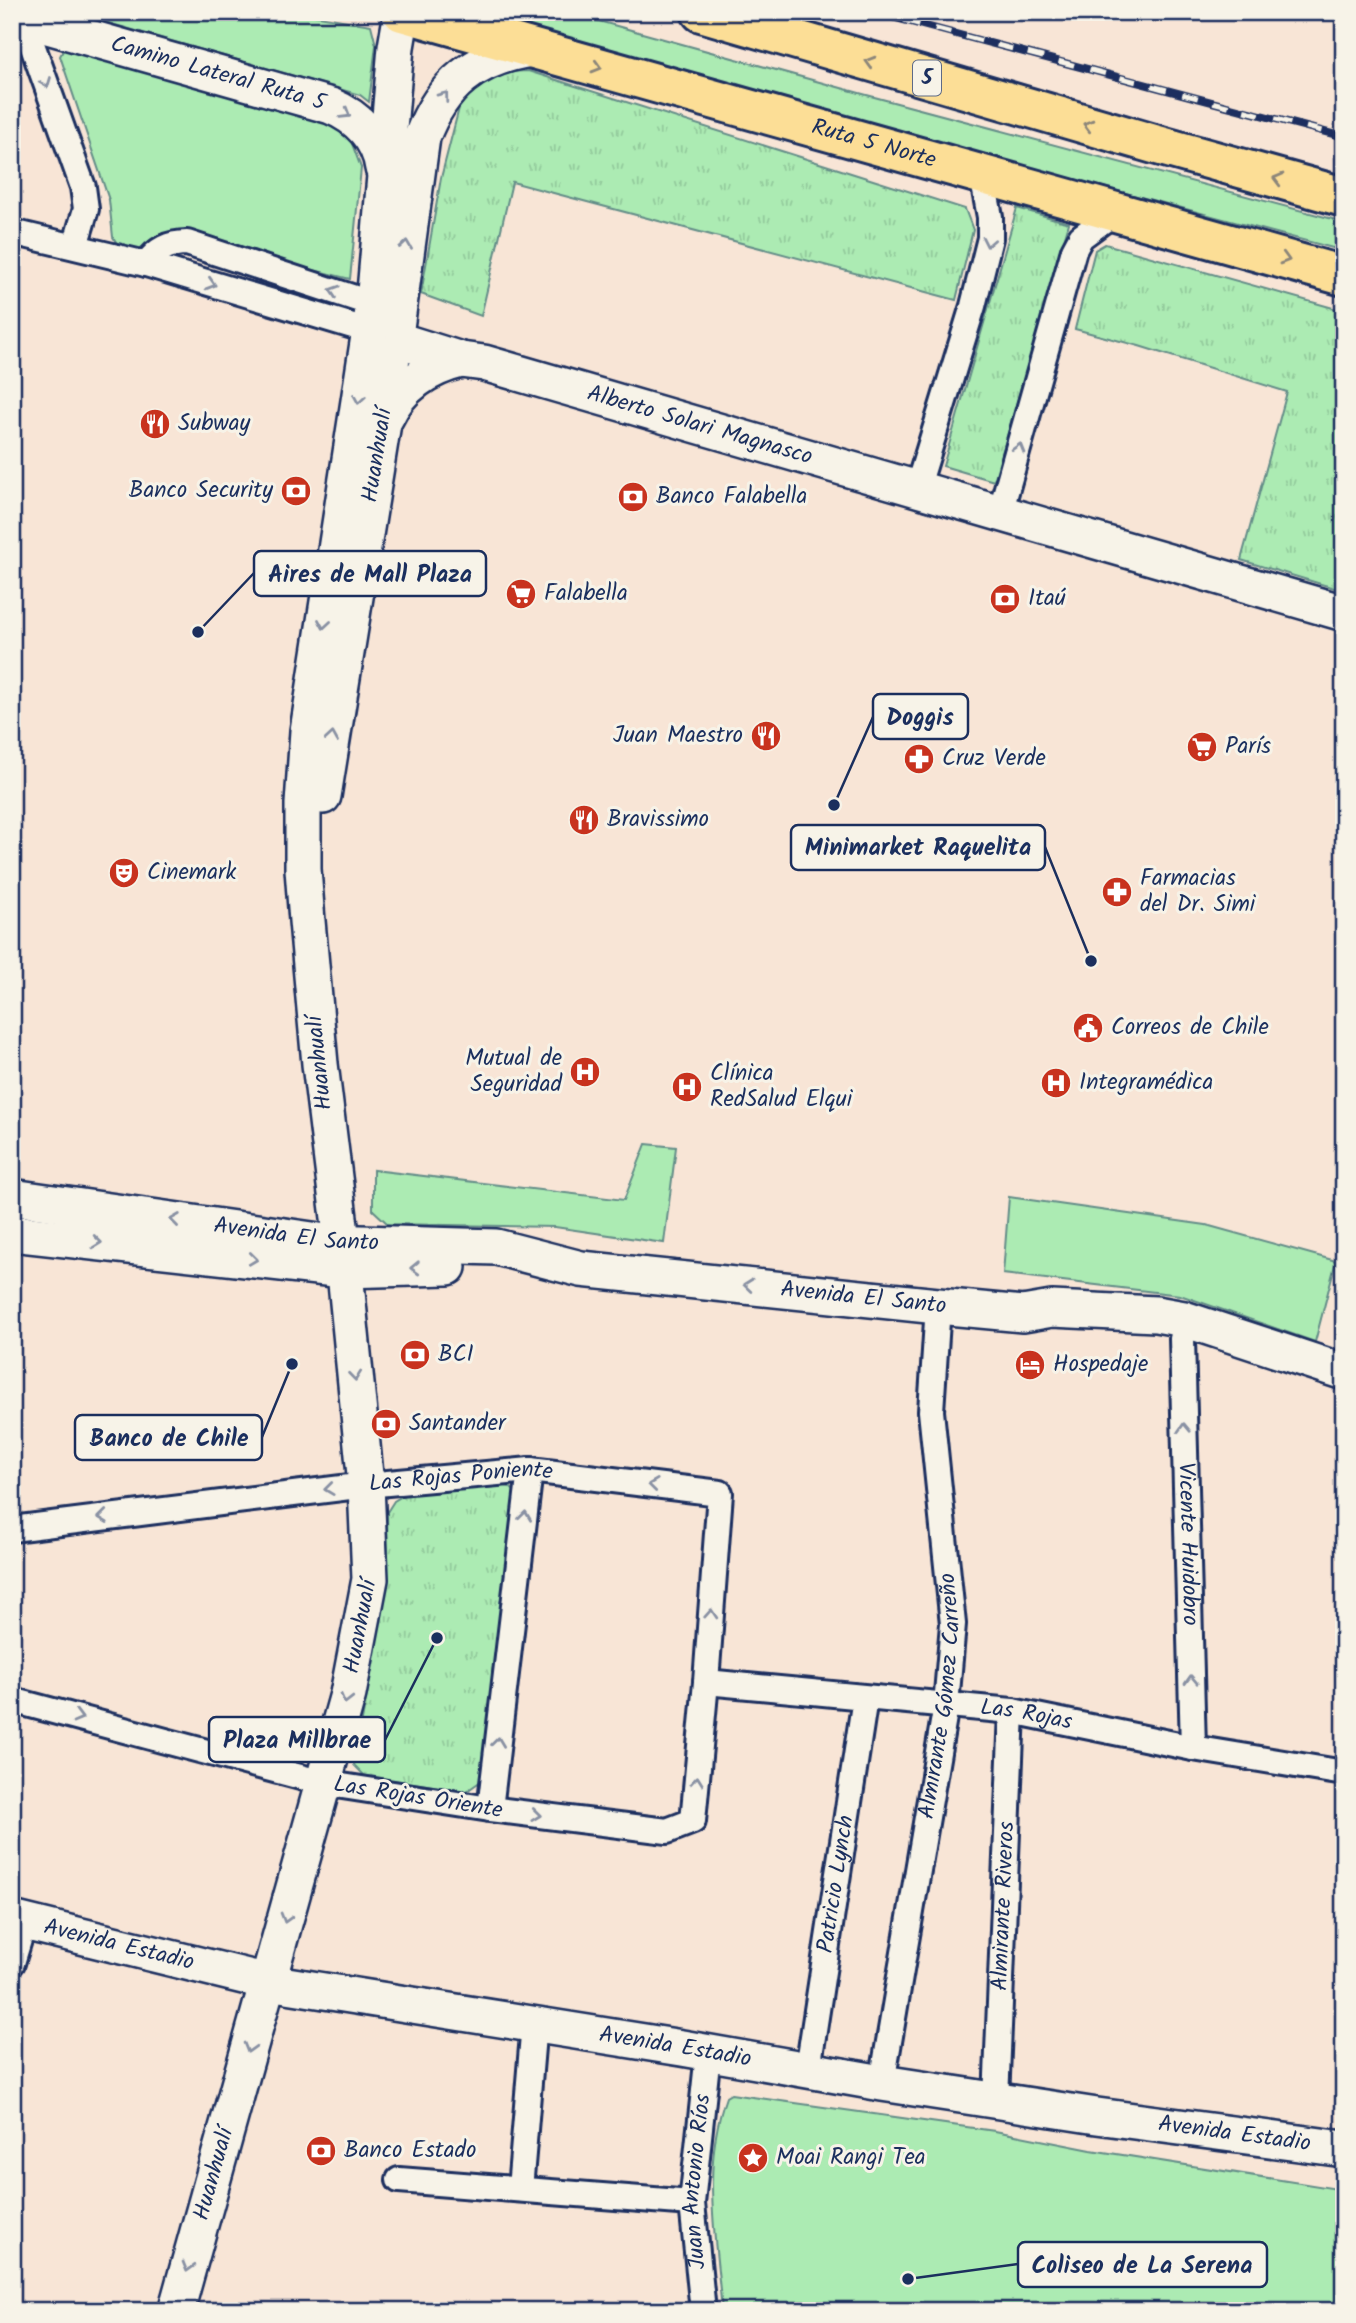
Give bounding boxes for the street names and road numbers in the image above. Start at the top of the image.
street label: Camino Lateral Ruta 5 [106,27,331,122]
road number: 5 [913,60,941,96]
street label: Ruta 5 Norte [807,110,940,179]
street label: Alberto Solari Magnasco [583,376,817,476]
street label: Huanhualí [352,403,403,505]
street label: Huanhualí [297,1010,343,1112]
street label: Avenida El Santo [211,1208,379,1262]
street label: Avenida El Santo [779,1272,948,1325]
street label: Las Rojas Poniente [367,1452,555,1503]
street label: Vicente Huidobro [1167,1462,1208,1626]
street label: Almirante Gómez Carreño [909,1571,971,1822]
street label: Huanhualí [334,1573,388,1677]
street label: Las Rojas [979,1690,1076,1741]
street label: Las Rojas Oriente [331,1767,505,1829]
street label: Patricio Lynch [808,1813,865,1956]
street label: Almirante Riveros [983,1821,1025,1992]
street label: Avenida Estadio [40,1909,198,1981]
street label: Avenida Estadio [596,2017,754,2078]
street label: Juan Antonio Ríos [674,2092,722,2271]
street label: Avenida Estadio [1156,2106,1313,2162]
street label: Huanhualí [184,2120,245,2225]

